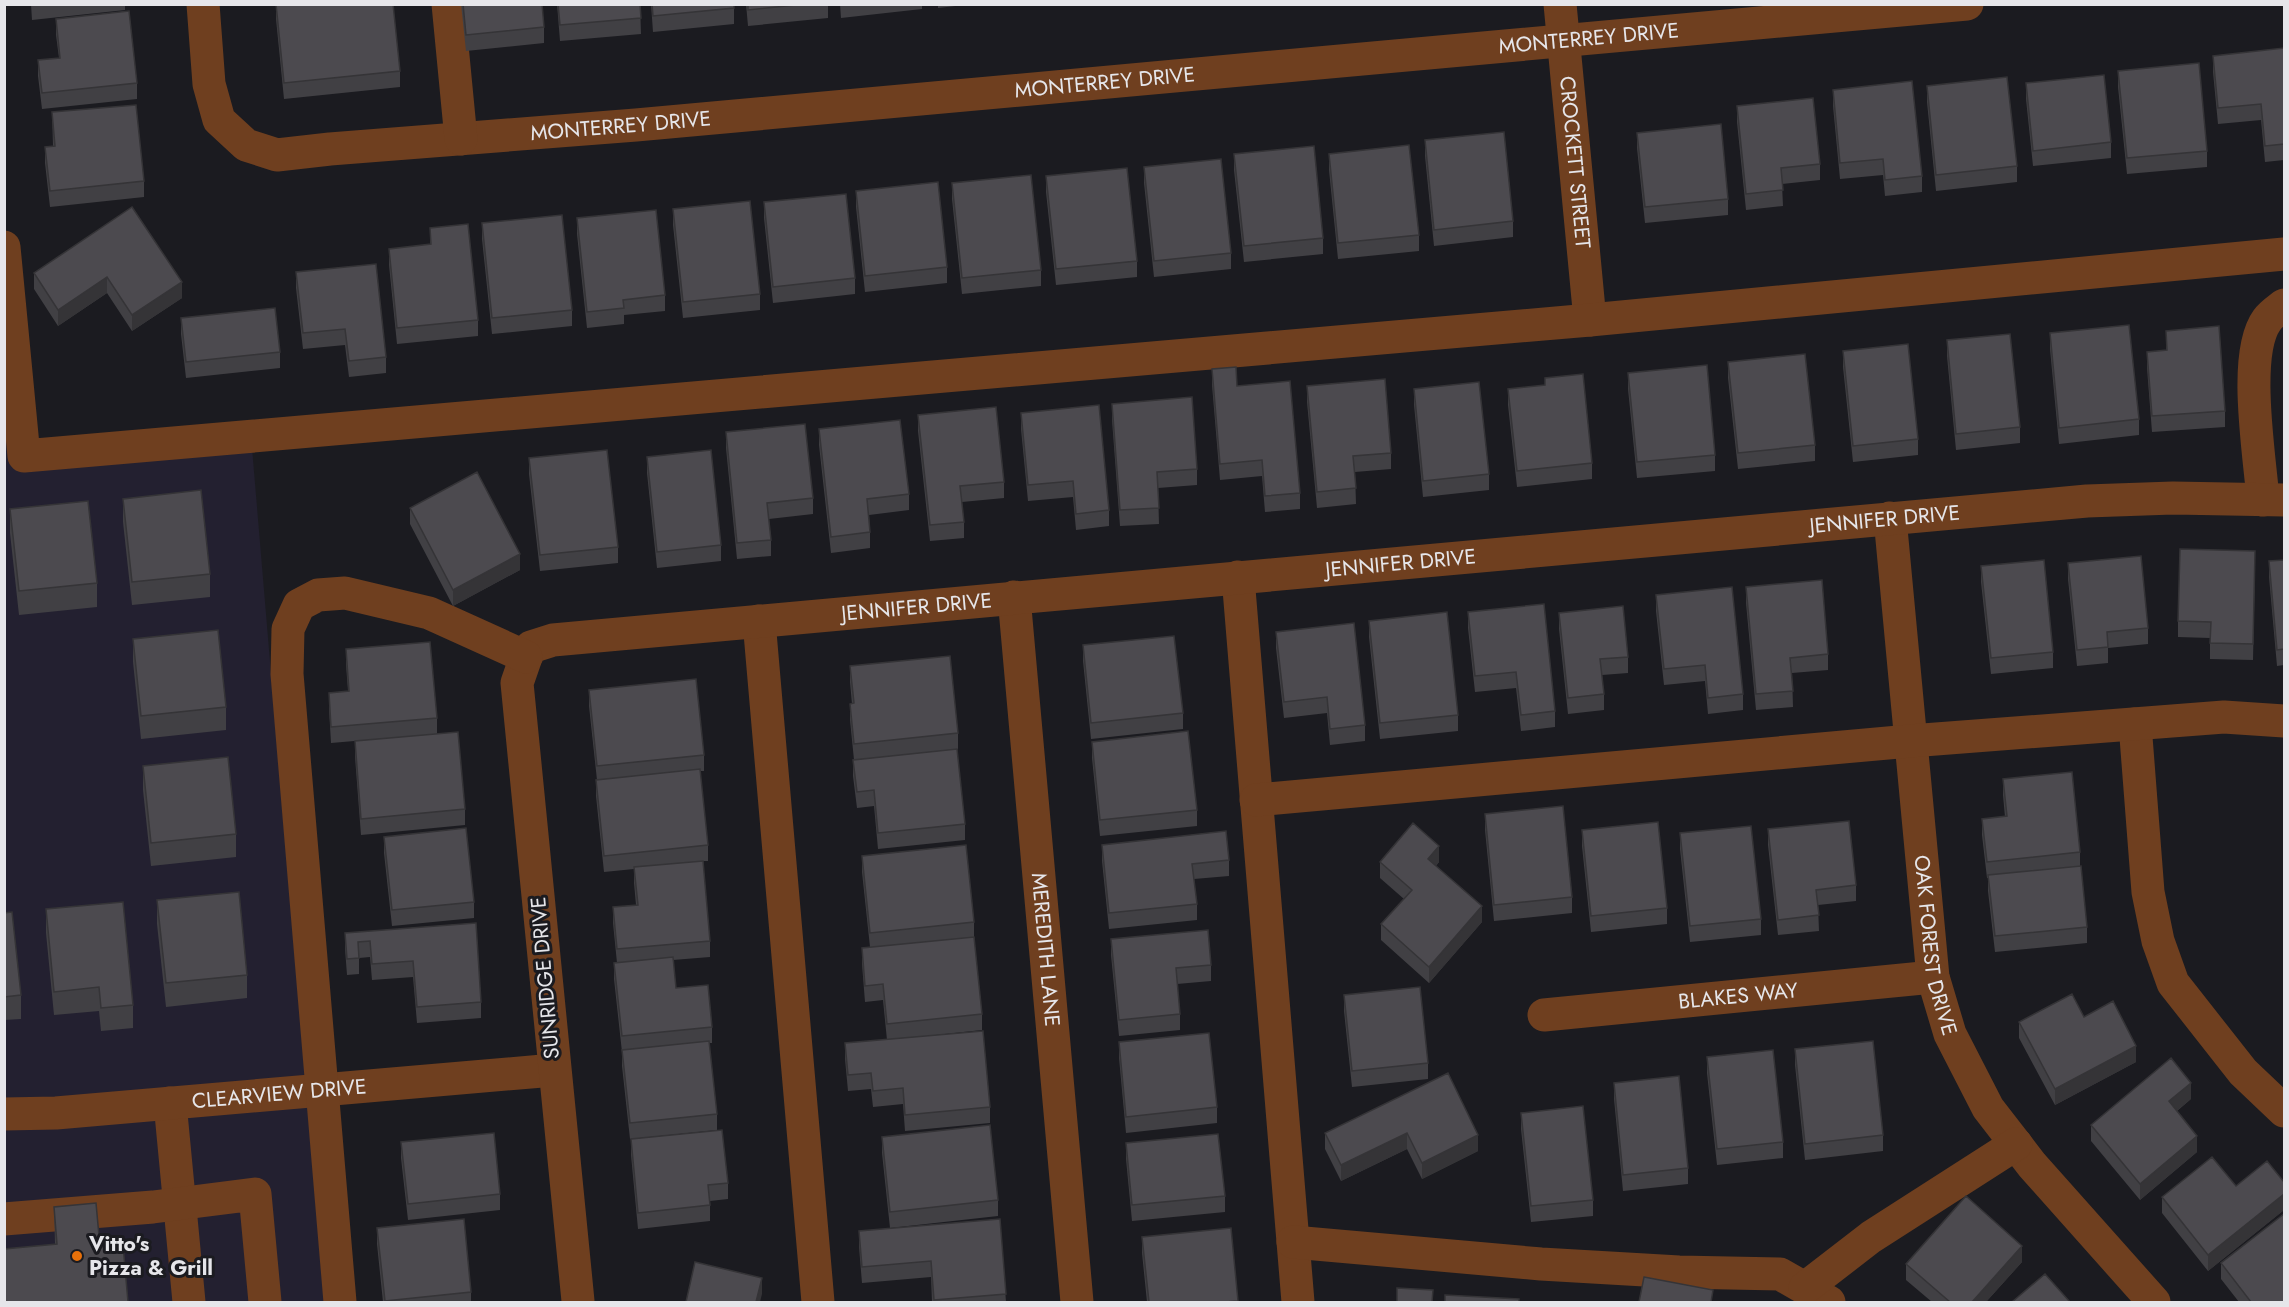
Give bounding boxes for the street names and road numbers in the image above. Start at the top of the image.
street label: MONTERREY DRIVE [1497,15,1680,62]
street label: MONTERREY DRIVE [1013,59,1196,106]
street label: CROCKETT STREET [1552,75,1598,250]
street label: MONTERREY DRIVE [529,103,712,148]
street label: JENNIFER DRIVE [1805,498,1961,541]
street label: JENNIFER DRIVE [1321,541,1477,585]
street label: JENNIFER DRIVE [837,585,993,629]
street label: OAK FOREST DRIVE [1907,854,1965,1039]
street label: MEREDITH LANE [1024,871,1067,1028]
street label: SUNRIDGE DRIVE [523,896,567,1060]
street label: BLAKES WAY [1677,975,1799,1017]
street label: CLEARVIEW DRIVE [190,1071,368,1116]

